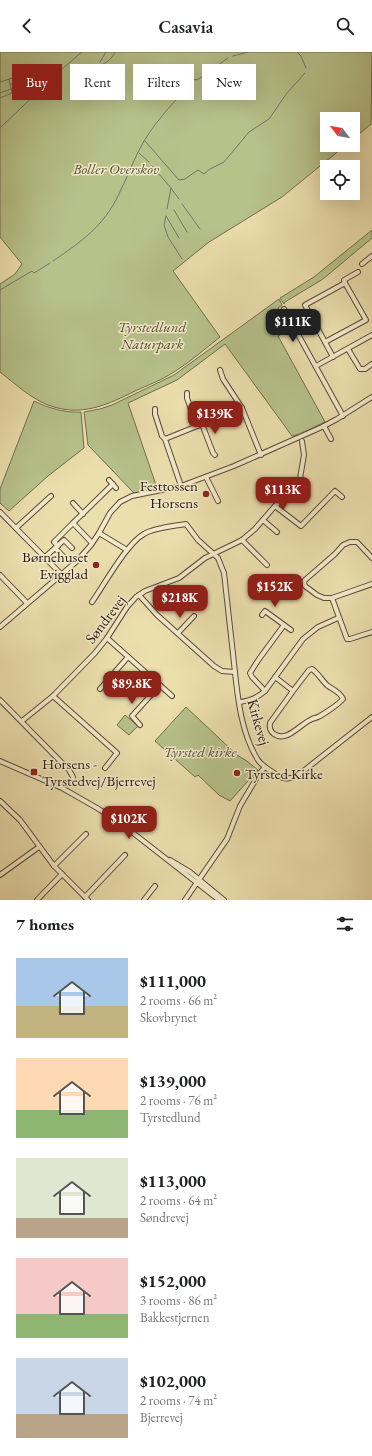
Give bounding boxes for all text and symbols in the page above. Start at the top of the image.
icon: back [16,15,38,37]
text: Casavia [159,15,213,38]
icon: search [334,15,356,37]
chip: Buy [12,64,62,100]
chip: Rent [70,64,125,100]
chip: Filters [133,64,194,100]
chip: New [202,64,256,100]
north arrow [320,112,360,152]
map controls [320,112,360,200]
park label: Boller Overskov [72,159,159,178]
button: locate [320,160,360,200]
pin: $111K [265,309,321,343]
text: $111K [275,313,311,330]
park label: Tyrstedlund Naturpark [118,317,187,353]
pin: $139K [187,401,243,435]
text: $139K [197,405,233,422]
place label: Festtossen Horsens [140,476,198,512]
pin: $113K [255,477,311,511]
text: $113K [265,481,301,498]
marker: Festtossen Horsens [201,489,211,499]
place label: Børnehuset Evigglad [22,547,88,583]
marker: Børnehuset Evigglad [91,560,101,570]
pin: $152K [247,574,303,608]
text: $152K [257,578,293,595]
pin: $218K [152,585,208,619]
text: $218K [162,589,198,606]
street label: Søndrevej [81,591,129,647]
pin: $89.8K [99,671,165,705]
text: $89.8K [112,675,152,692]
street label: Kirkevej [243,697,275,747]
park label: Tyrsted kirke [163,742,237,761]
place label: Horsens - Tyrstedvej/Bjerrevej [42,754,156,790]
place label: Tyrsted Kirke [245,764,323,783]
marker: Horsens - Tyrstedvej/Bjerrevej [29,767,39,777]
marker: Tyrsted Kirke [232,768,242,778]
pin: $102K [101,806,157,840]
text: $102K [111,810,147,827]
text: 7 homes [16,913,74,935]
icon: filters [334,913,356,935]
text: $111,000 [140,970,206,992]
icon: home [48,974,96,1022]
text: 2 rooms · 66 m² [140,992,217,1009]
text: Skovbrynet [140,1009,197,1026]
text: $139,000 [140,1070,206,1092]
icon: home [48,1074,96,1122]
text: 2 rooms · 76 m² [140,1092,217,1109]
text: Tyrstedlund [140,1109,201,1126]
text: $113,000 [140,1170,206,1192]
icon: home [48,1174,96,1222]
text: 2 rooms · 64 m² [140,1192,217,1209]
text: Søndrevej [140,1209,189,1226]
text: $152,000 [140,1270,206,1292]
icon: home [48,1274,96,1322]
text: 3 rooms · 86 m² [140,1292,217,1309]
text: Bakkestjernen [140,1309,210,1326]
text: $102,000 [140,1370,206,1392]
icon: home [48,1374,96,1422]
text: 2 rooms · 74 m² [140,1392,217,1409]
text: Bjerrevej [140,1409,183,1426]

